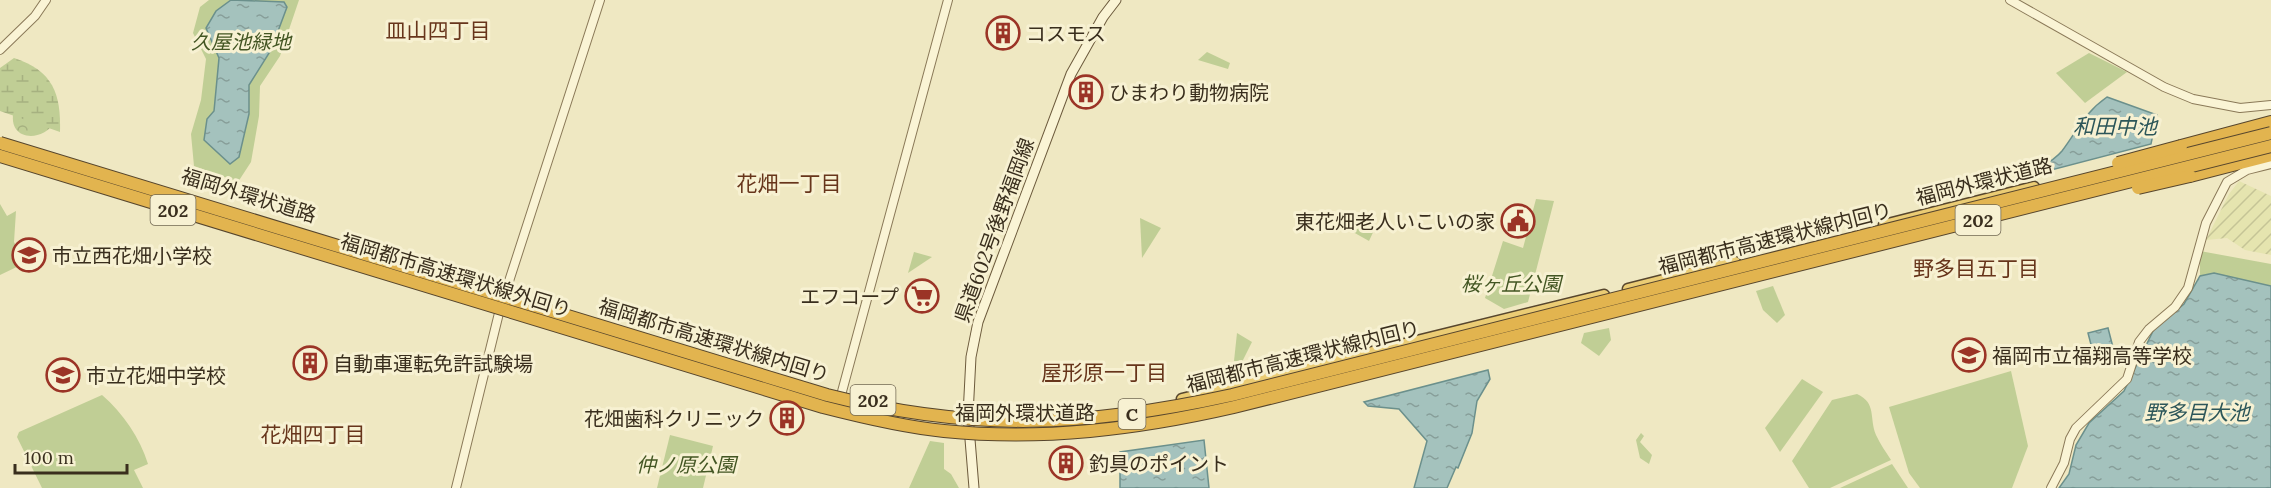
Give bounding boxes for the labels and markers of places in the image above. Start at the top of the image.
building icon: コスモス [985,15,1021,51]
place label: コスモス [1026,21,1106,46]
building icon: ひまわり動物病院 [1068,74,1104,110]
place label: ひまわり動物病院 [1109,80,1269,105]
public building icon: 東花畑老人いこいの家 [1500,203,1536,239]
place label: 東花畑老人いこいの家 [1295,209,1495,234]
school or university icon: 市立西花畑小学校 [11,237,47,273]
place label: 市立西花畑小学校 [52,243,212,268]
supermarket icon: エフコープ [904,278,940,314]
place label: エフコープ [800,284,899,309]
school or university icon: 福岡市立福翔高等学校 [1951,337,1987,373]
place label: 福岡市立福翔高等学校 [1992,343,2192,368]
building icon: 自動車運転免許試験場 [292,345,328,381]
place label: 自動車運転免許試験場 [333,351,533,376]
school or university icon: 市立花畑中学校 [45,357,81,393]
place label: 市立花畑中学校 [86,363,226,388]
building icon: 花畑歯科クリニック [769,400,805,436]
place label: 花畑歯科クリニック [584,406,764,431]
building icon: 釣具のポイント [1048,445,1084,481]
place label: 釣具のポイント [1089,451,1229,476]

